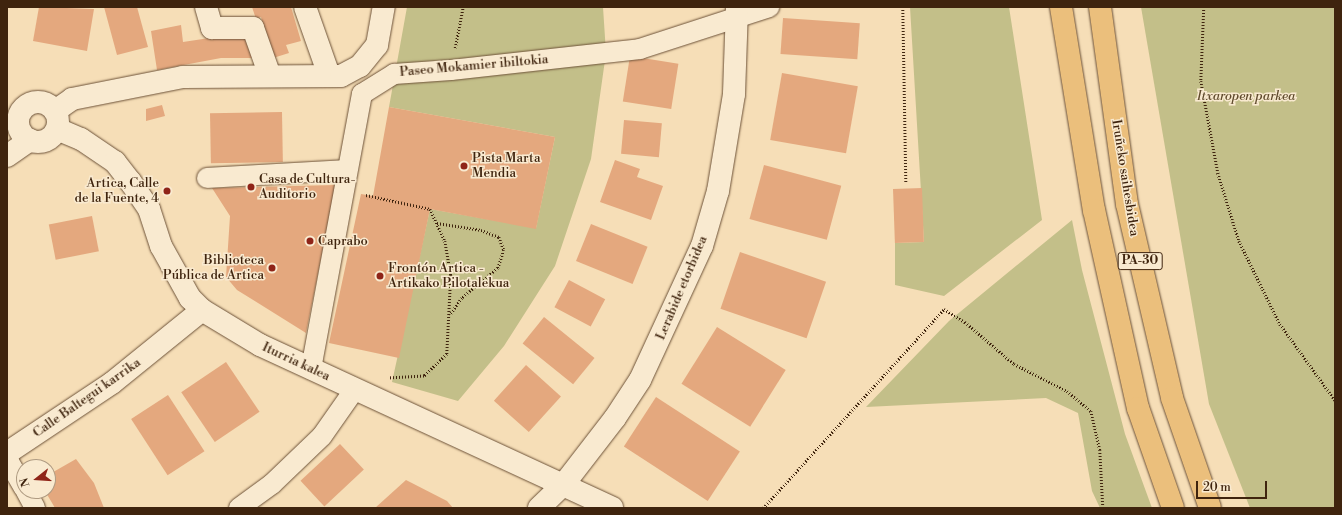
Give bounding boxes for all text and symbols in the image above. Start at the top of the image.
street label: Paseo Mokamier ibiltokia [399,52,549,80]
park label: Itxaropen parkea [1197,88,1295,104]
street label: Iruñeko saihesbidea [1108,118,1142,238]
place label: Pista Marta Mendia [472,151,540,182]
marker: Pista Marta Mendia [459,161,469,171]
place label: Casa de Cultura- Auditorio [259,172,356,203]
place label: Artica, Calle de la Fuente, 4 [75,176,159,207]
marker: Casa de Cultura- Auditorio [246,182,256,192]
marker: Artica, Calle de la Fuente, 4 [162,186,172,196]
place label: Caprabo [318,233,368,249]
street label: Lerabide etorbidea [653,234,711,342]
marker: Caprabo [305,236,315,246]
road number: PA-30 [1117,251,1163,271]
place label: Biblioteca Pública de Artica [163,253,264,284]
place label: Frontón Artica - Artikako Pilotalekua [388,261,509,292]
marker: Biblioteca Pública de Artica [267,263,277,273]
marker: Frontón Artica - Artikako Pilotalekua [375,271,385,281]
street label: Iturria kalea [260,340,332,384]
street label: Calle Baltegui karrika [30,355,144,441]
north arrow [16,459,56,499]
scale bar [1198,473,1269,499]
text: N [18,476,33,488]
text: 20 m [1203,480,1231,495]

